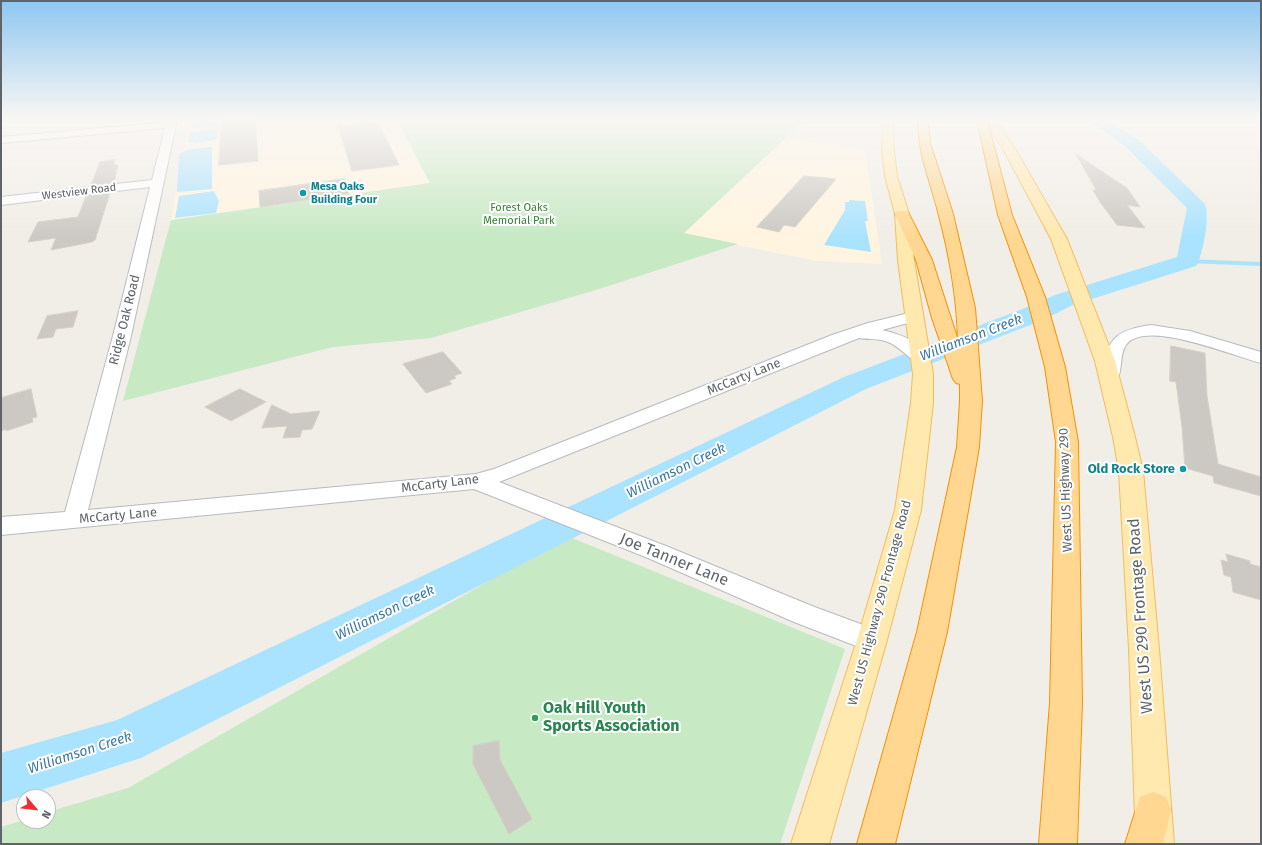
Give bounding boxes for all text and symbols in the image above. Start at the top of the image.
place label: Mesa Oaks Building Four [311,180,377,206]
street label: Westview Road [41,181,117,203]
marker: Mesa Oaks Building Four [298,188,308,198]
park label: Forest Oaks Memorial Park [483,201,555,227]
street label: Ridge Oak Road [106,273,144,367]
water label: Williamson Creek [918,311,1024,365]
street label: McCarty Lane [705,355,783,399]
street label: West US Highway 290 [1056,428,1076,552]
water label: Williamson Creek [624,440,728,502]
place label: Old Rock Store [1088,461,1175,477]
marker: Old Rock Store [1178,464,1188,474]
street label: McCarty Lane [400,471,480,497]
street label: West US Highway 290 Frontage Road [845,499,915,707]
street label: McCarty Lane [78,505,158,527]
street label: West US 290 Frontage Road [1125,518,1157,714]
street label: Joe Tanner Lane [617,529,731,591]
water label: Williamson Creek [333,582,437,644]
place label: Oak Hill Youth Sports Association [543,699,679,737]
marker: Oak Hill Youth Sports Association [530,713,540,723]
water label: Williamson Creek [26,728,134,778]
north arrow [16,789,56,829]
text: N [39,808,54,821]

